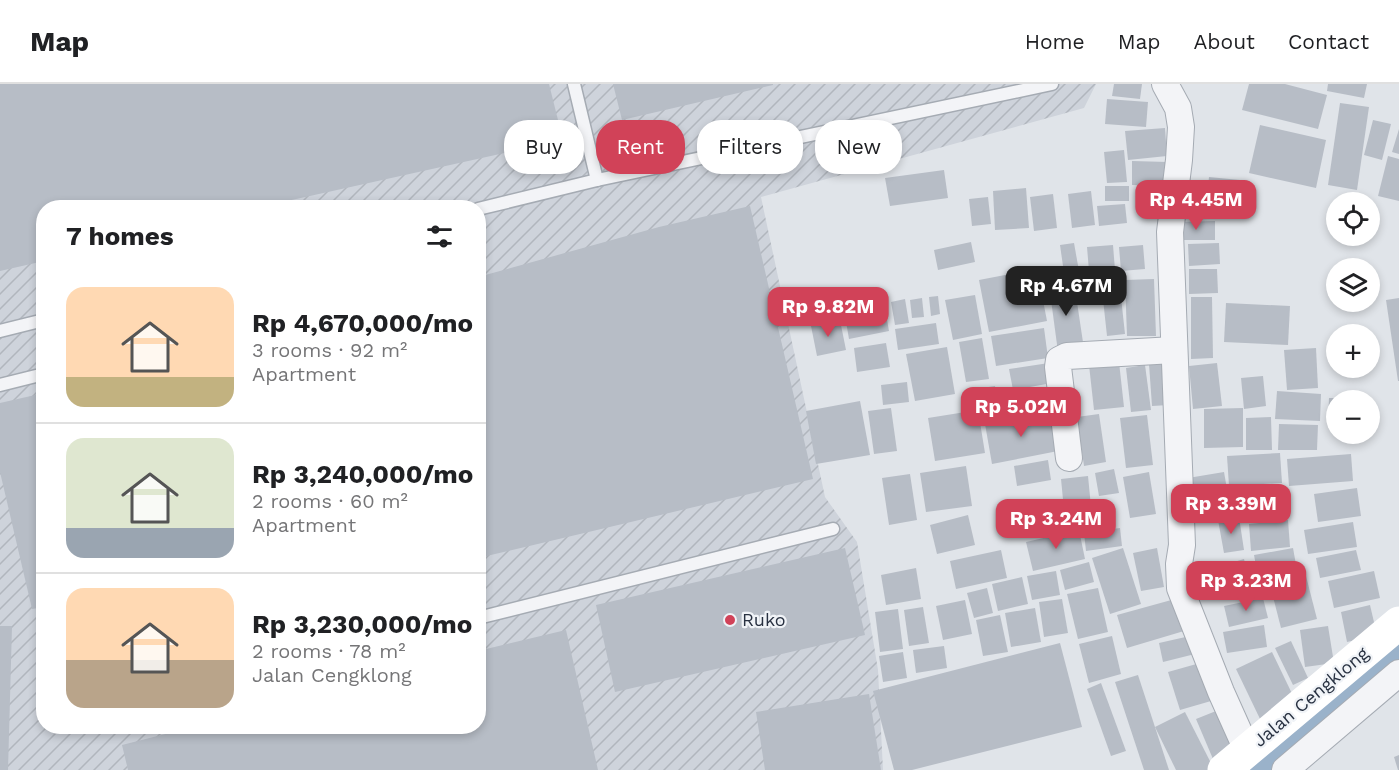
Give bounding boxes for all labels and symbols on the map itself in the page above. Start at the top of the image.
pin: Rp 4.45M [1134,180,1258,231]
pin: Rp 4.67M [1004,266,1128,317]
pin: Rp 9.82M [766,287,890,338]
pin: Rp 5.02M [959,387,1083,438]
pin: Rp 3.39M [1169,484,1293,535]
pin: Rp 3.24M [994,499,1118,550]
pin: Rp 3.23M [1184,561,1308,612]
place label: Ruko [742,609,786,630]
marker: Ruko [723,613,737,627]
street label: Jalan Cengklong [1249,642,1373,751]

